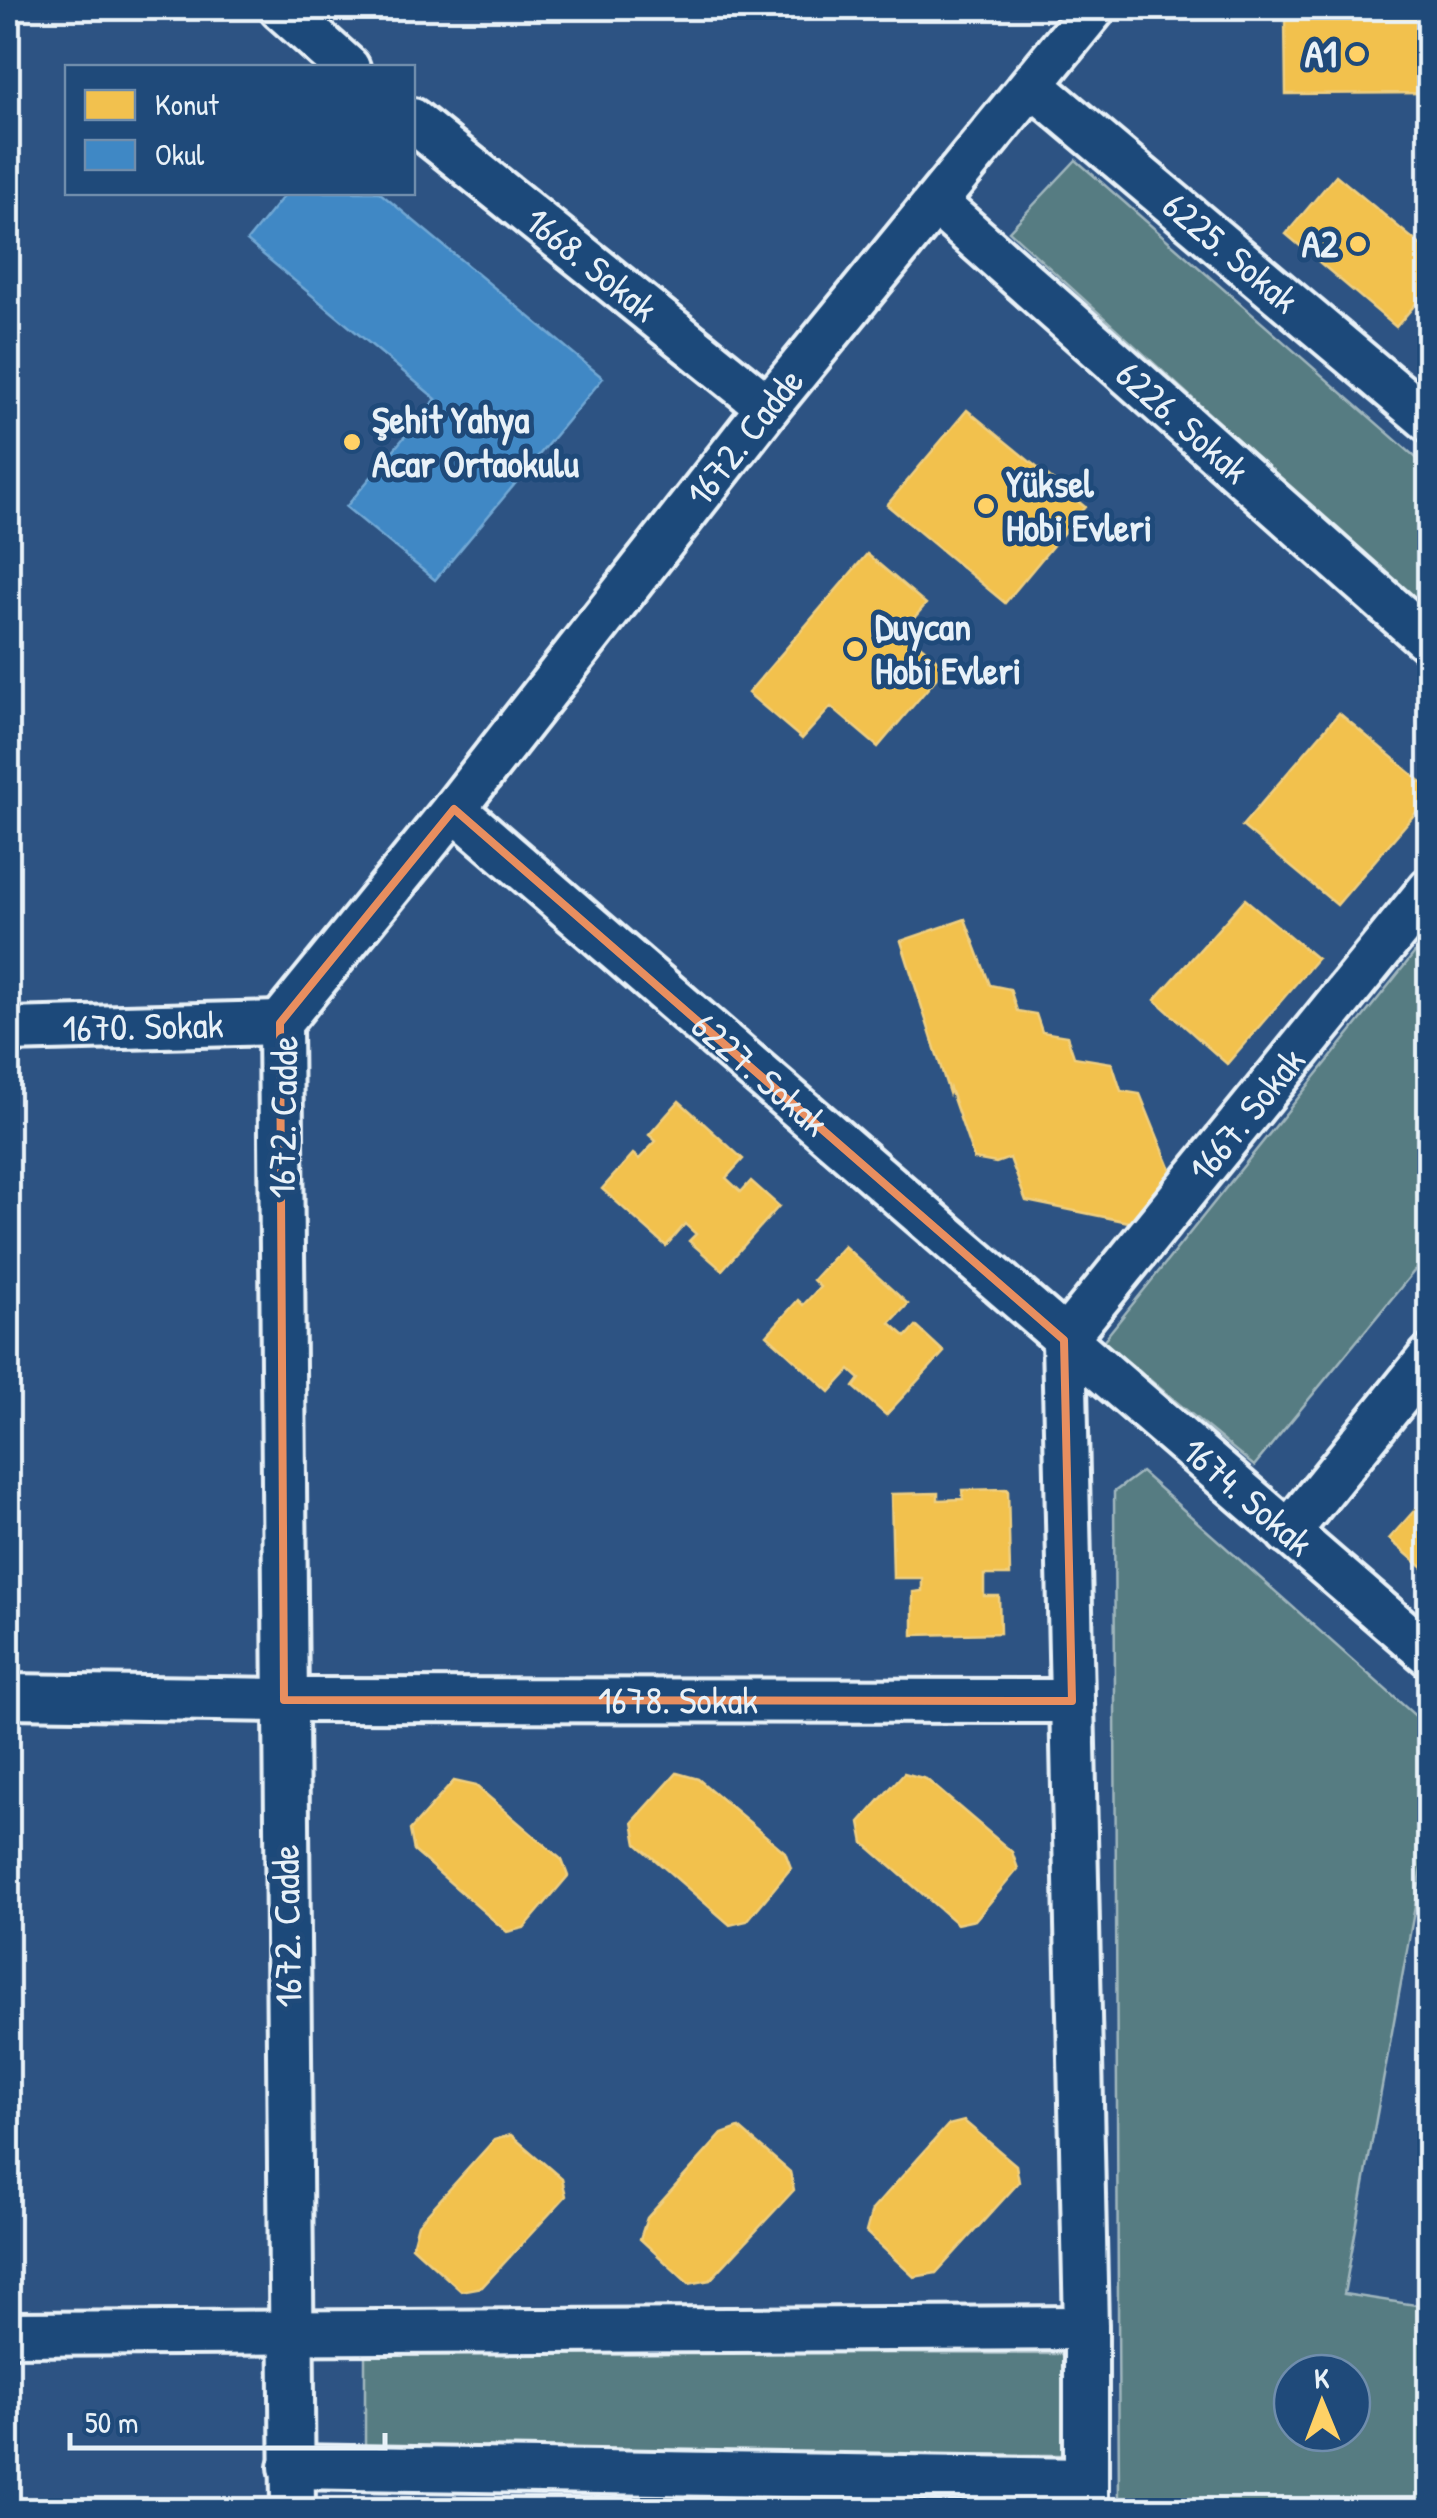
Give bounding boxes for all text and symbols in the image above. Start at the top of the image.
place label: A1 [1305,27,1337,79]
marker: A1 [1346,43,1368,65]
legend [65,65,415,195]
text: Konut [155,84,219,124]
text: Okul [155,134,204,174]
street label: 6225. Sokak [1152,180,1311,325]
street label: 1668. Sokak [514,194,669,333]
place label: A2 [1302,217,1338,269]
marker: A2 [1347,233,1369,255]
street label: 6226. Sokak [1105,348,1261,495]
street label: 1672. Cadde [673,356,815,517]
place label: Şehit Yahya Acar Ortaokulu [372,393,580,489]
marker: Şehit Yahya Acar Ortaokulu [341,431,363,453]
place label: Yüksel Hobi Evleri [1006,457,1152,553]
marker: Yüksel Hobi Evleri [975,495,997,517]
place label: Duycan Hobi Evleri [875,600,1021,696]
marker: Duycan Hobi Evleri [844,638,866,660]
street label: 1670. Sokak [62,997,224,1054]
street label: 6227. Sokak [681,1000,840,1148]
street label: 1672. Cadde [255,1035,309,1199]
street label: 1667. Sokak [1176,1036,1316,1192]
street label: 1674. Sokak [1171,1425,1325,1568]
street label: 1678. Sokak [598,1673,758,1726]
street label: 1672. Cadde [259,1844,313,2008]
north arrow [1272,2353,1372,2453]
text: K [1314,2359,1330,2397]
scale bar [70,2388,385,2450]
text: 50 m [85,2402,138,2442]

